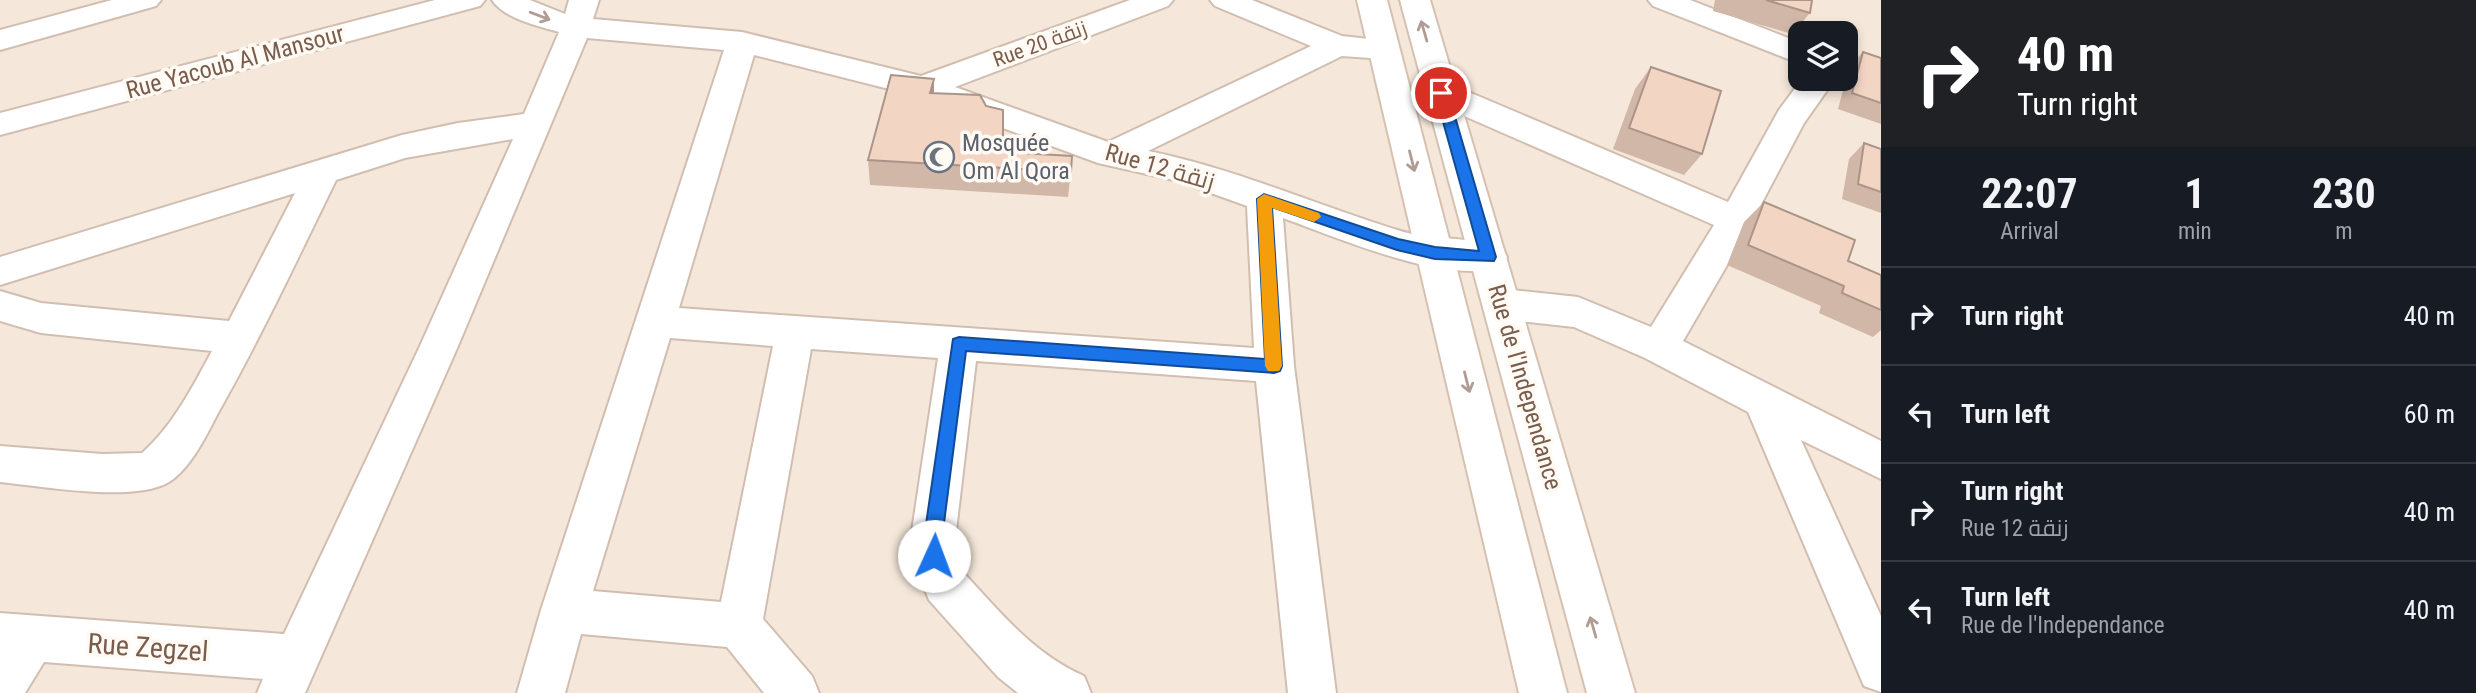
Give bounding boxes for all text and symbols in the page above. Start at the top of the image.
one-way arrow [529,11,551,23]
street label: Rue 20 زنقة [990,16,1090,72]
street label: Rue Yacoub Al Mansour [123,19,347,105]
one-way arrow [1416,21,1429,43]
map controls [1788,21,1858,91]
button: layers [1788,21,1858,91]
text: 40 m [2017,26,2114,83]
icon: right [1902,28,1993,119]
pin [1411,63,1471,123]
icon: arrive [1422,74,1460,112]
text: Turn right [2017,85,2138,123]
place label: Mosquée Om Al Qora [962,129,1070,185]
street label: Rue 12 زنقة [1102,138,1218,196]
mosque icon: Mosquée Om Al Qora [922,140,956,174]
one-way arrow [1406,150,1419,172]
text: 22:07 [1981,169,2078,218]
text: 1 [2184,169,2205,218]
text: 230 [2312,169,2376,218]
text: Arrival [2000,218,2059,245]
text: min [2178,218,2212,245]
text: m [2335,218,2352,245]
street label: Rue de l'Independance [1482,281,1568,493]
icon: right [1902,297,1940,335]
text: Turn right [1961,301,2063,331]
text: 40 m [2404,301,2455,331]
one-way arrow [1461,370,1474,393]
icon: left [1902,395,1940,433]
text: Turn left [1961,399,2050,429]
text: 60 m [2404,399,2455,429]
text: Turn right [1961,476,2063,506]
icon: right [1902,493,1940,531]
text: 40 m [2404,497,2455,527]
text: Rue 12 زنقة [1961,515,2069,542]
position arrow [897,519,971,593]
text: Turn left [1961,582,2050,612]
icon: left [1902,591,1940,629]
text: 40 m [2404,595,2455,625]
text: Rue de l'Independance [1961,612,2164,639]
one-way arrow [1586,616,1599,639]
street label: Rue Zegzel [87,627,209,668]

